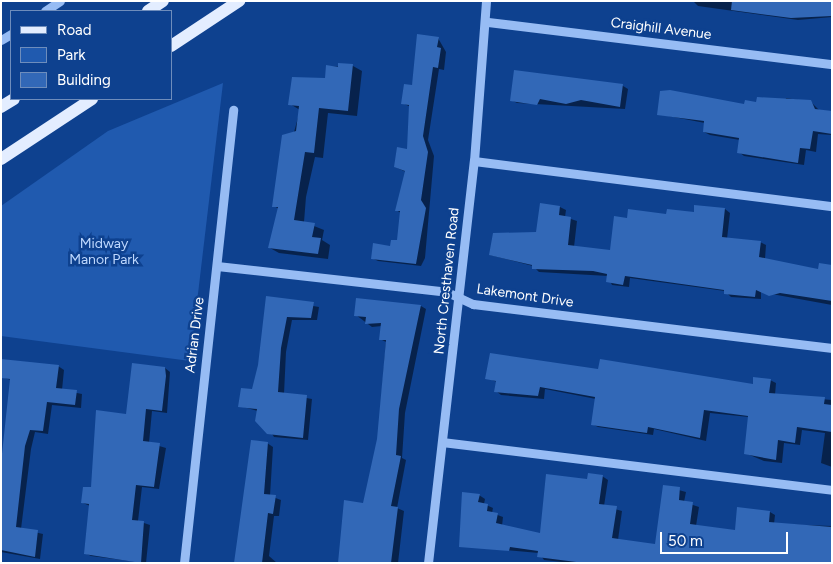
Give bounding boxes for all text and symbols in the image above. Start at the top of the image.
legend [10,10,172,100]
street label: Craighill Avenue [610,14,712,44]
text: Road [57,21,92,39]
text: Park [57,46,86,64]
text: Building [57,71,111,89]
street label: North Cresthaven Road [431,207,463,355]
park label: Midway Manor Park [69,236,139,268]
street label: Lakemont Drive [475,281,575,311]
street label: Adrian Drive [182,296,208,374]
scale bar [663,522,790,554]
text: 50 m [668,532,703,550]

